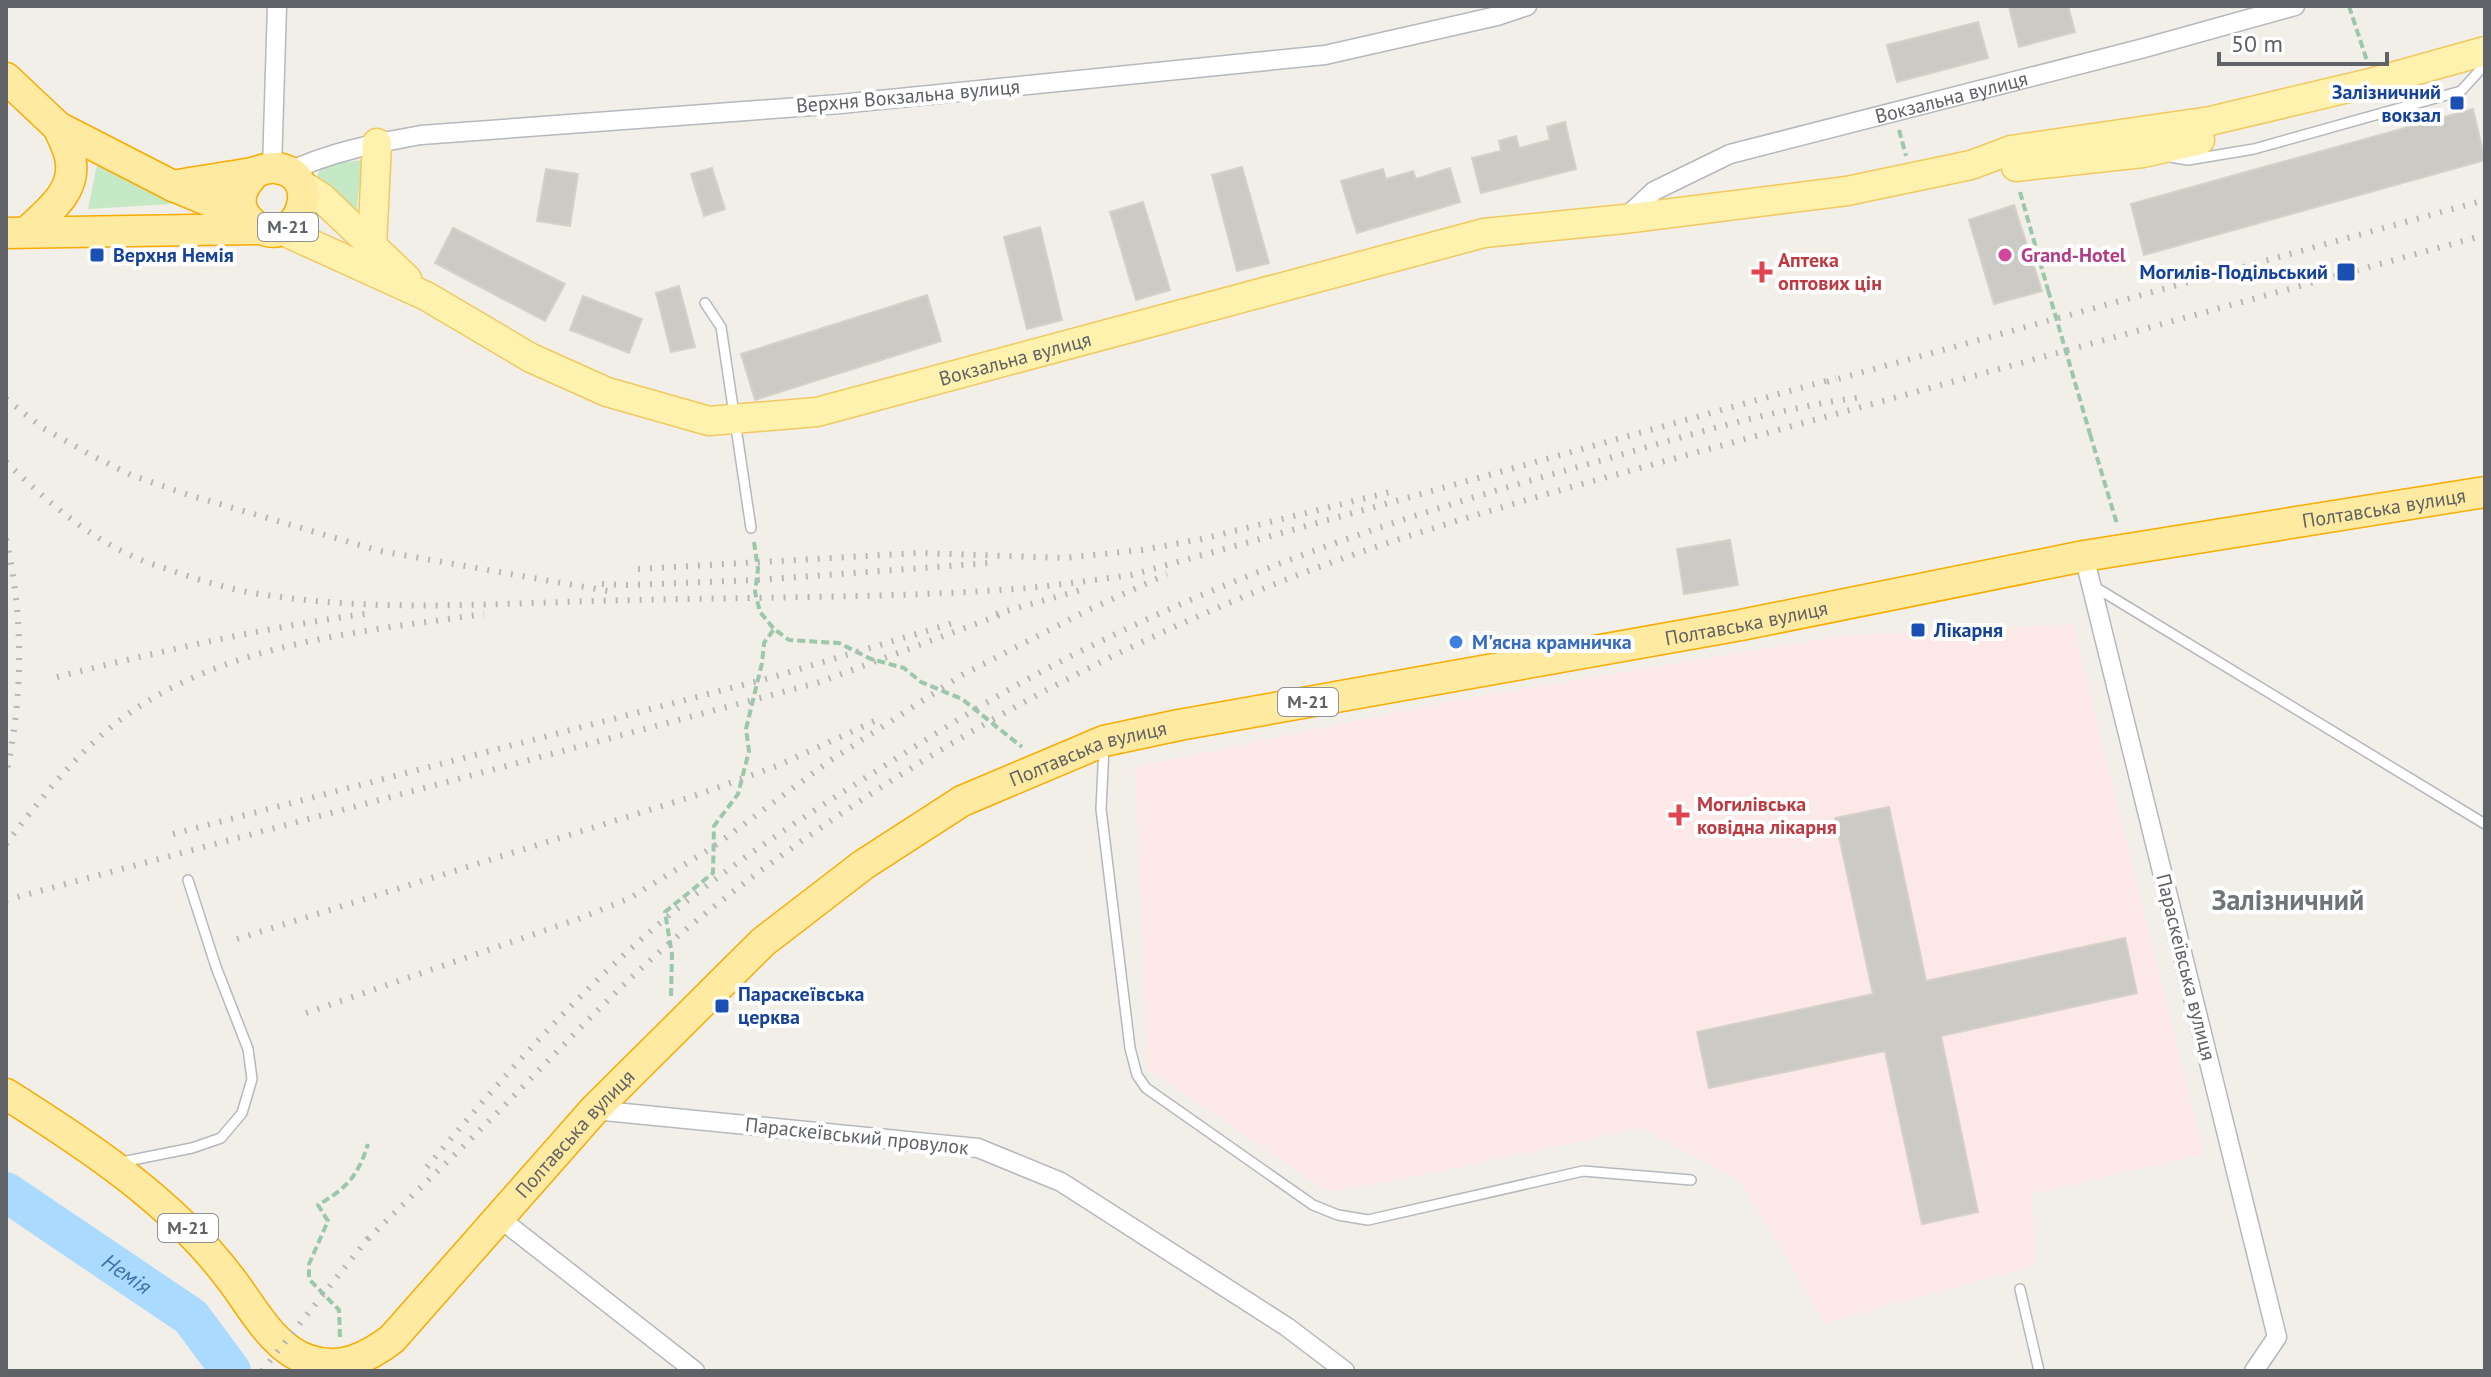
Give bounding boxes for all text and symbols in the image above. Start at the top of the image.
scale bar [2219,16,2387,66]
text: 50 m [2231,28,2283,59]
street label: Вокзальна вулиця [1872,65,2030,129]
street label: Верхня Вокзальна вулиця [795,73,1021,119]
place label: Залізничний вокзал [2332,79,2441,128]
marker: Залізничний вокзал [2448,94,2466,112]
road number: М-21 [258,213,318,241]
place label: Верхня Немія [113,242,234,268]
place label: Grand-Hotel [2021,242,2126,268]
marker: Верхня Немія [88,246,106,264]
marker: Grand-Hotel [1996,246,2014,264]
place label: Аптека оптових цін [1778,247,1882,296]
place label: Могилів-Подільський [2140,259,2328,285]
marker: Могилів-Подільський [2335,261,2357,283]
marker: Аптека оптових цін [1753,263,1771,281]
street label: Вокзальна вулиця [936,326,1094,392]
street label: Полтавська вулиця [2300,482,2467,534]
street label: Полтавська вулиця [1663,595,1830,651]
place label: Лікарня [1933,617,2003,643]
marker: Лікарня [1909,621,1927,639]
place label: М'ясна крамничка [1472,629,1632,655]
marker: М'ясна крамничка [1447,633,1465,651]
road number: М-21 [1278,688,1338,716]
street label: Полтавська вулиця [1005,715,1169,793]
place label: Могилівська ковідна лікарня [1697,791,1837,840]
marker: Могилівська ковідна лікарня [1668,804,1690,826]
street label: Параскеївська вулиця [2150,871,2222,1063]
district label: Залізничний [2212,881,2364,918]
place label: Параскеївська церква [738,981,864,1030]
marker: Параскеївська церква [713,997,731,1015]
street label: Полтавська вулиця [509,1064,640,1203]
street label: Параскеївський провулок [744,1111,970,1161]
road number: М-21 [158,1214,218,1242]
water label: Немія [97,1247,157,1300]

